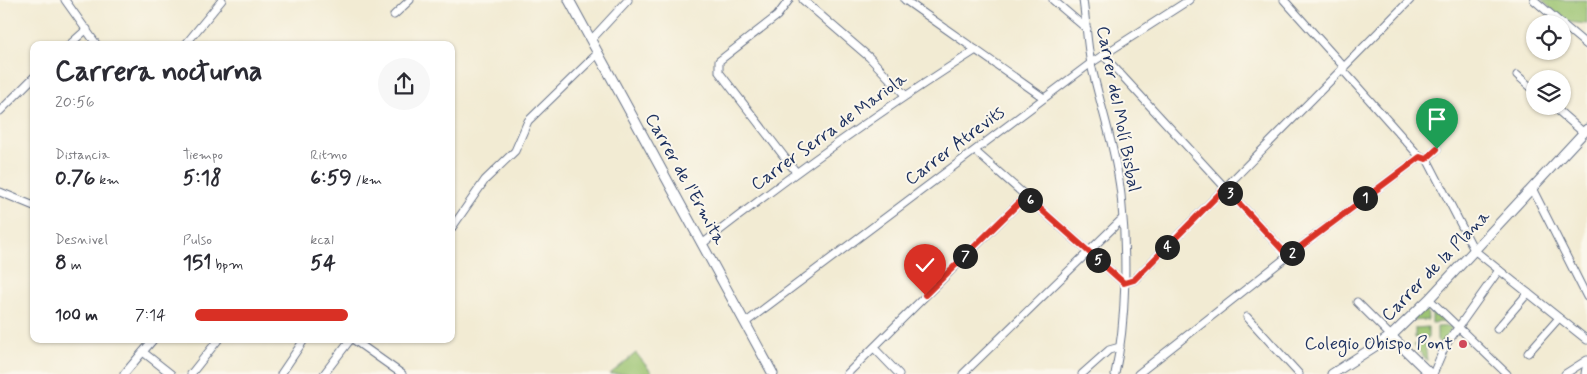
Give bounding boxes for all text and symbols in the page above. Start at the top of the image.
map controls [1526,15,1571,115]
button: locate [1526,15,1571,60]
street label: Carrer del Molí Bisbal [1090,24,1146,194]
text: Carrera nocturna [55,54,263,91]
button: share [378,58,430,110]
street label: Carrer Serra de Mariola [746,67,912,197]
button: layers [1526,70,1571,115]
text: 20:56 [55,92,95,113]
pin [1416,98,1458,149]
street label: Carrer Atrevits [900,101,1010,191]
icon: arrive [1423,105,1451,133]
street label: Carrer de l'Ermita [639,109,731,249]
text: Distancia [55,146,110,164]
text: Tiempo [183,146,223,164]
text: Ritmo [310,146,347,164]
text: 0.76 [55,164,95,192]
text: 5:18 [183,164,222,192]
text: 6:59 [310,164,352,192]
text: km [95,171,120,189]
text: /km [352,171,382,189]
pin: 3 [1218,180,1242,206]
text: 3 [1227,184,1234,202]
pin: 1 [1352,186,1378,210]
pin: 6 [1018,188,1042,212]
text: 1 [1362,189,1369,207]
text: 6 [1027,191,1034,209]
street label: Carrer de la Plana [1376,205,1496,327]
text: Desnivel [55,231,108,249]
text: Pulso [183,231,212,249]
text: kcal [310,231,334,249]
pin: 4 [1154,234,1180,260]
text: 4 [1163,238,1172,256]
pin: 2 [1280,240,1304,266]
pin [904,244,946,295]
pin: 7 [952,244,978,268]
text: 2 [1289,244,1296,262]
text: 7 [961,247,970,265]
pin: 5 [1086,248,1110,272]
text: 8 [55,249,67,277]
text: 151 [183,249,211,277]
text: 54 [310,249,336,277]
icon: check [911,251,939,279]
text: 5 [1094,251,1103,269]
text: m [67,256,82,274]
text: bpm [211,256,243,274]
text: 100 m [55,305,98,326]
text: 7:14 [135,305,166,326]
place label: Colegio Obispo Pont [1304,332,1453,357]
marker: Colegio Obispo Pont [1457,338,1469,350]

